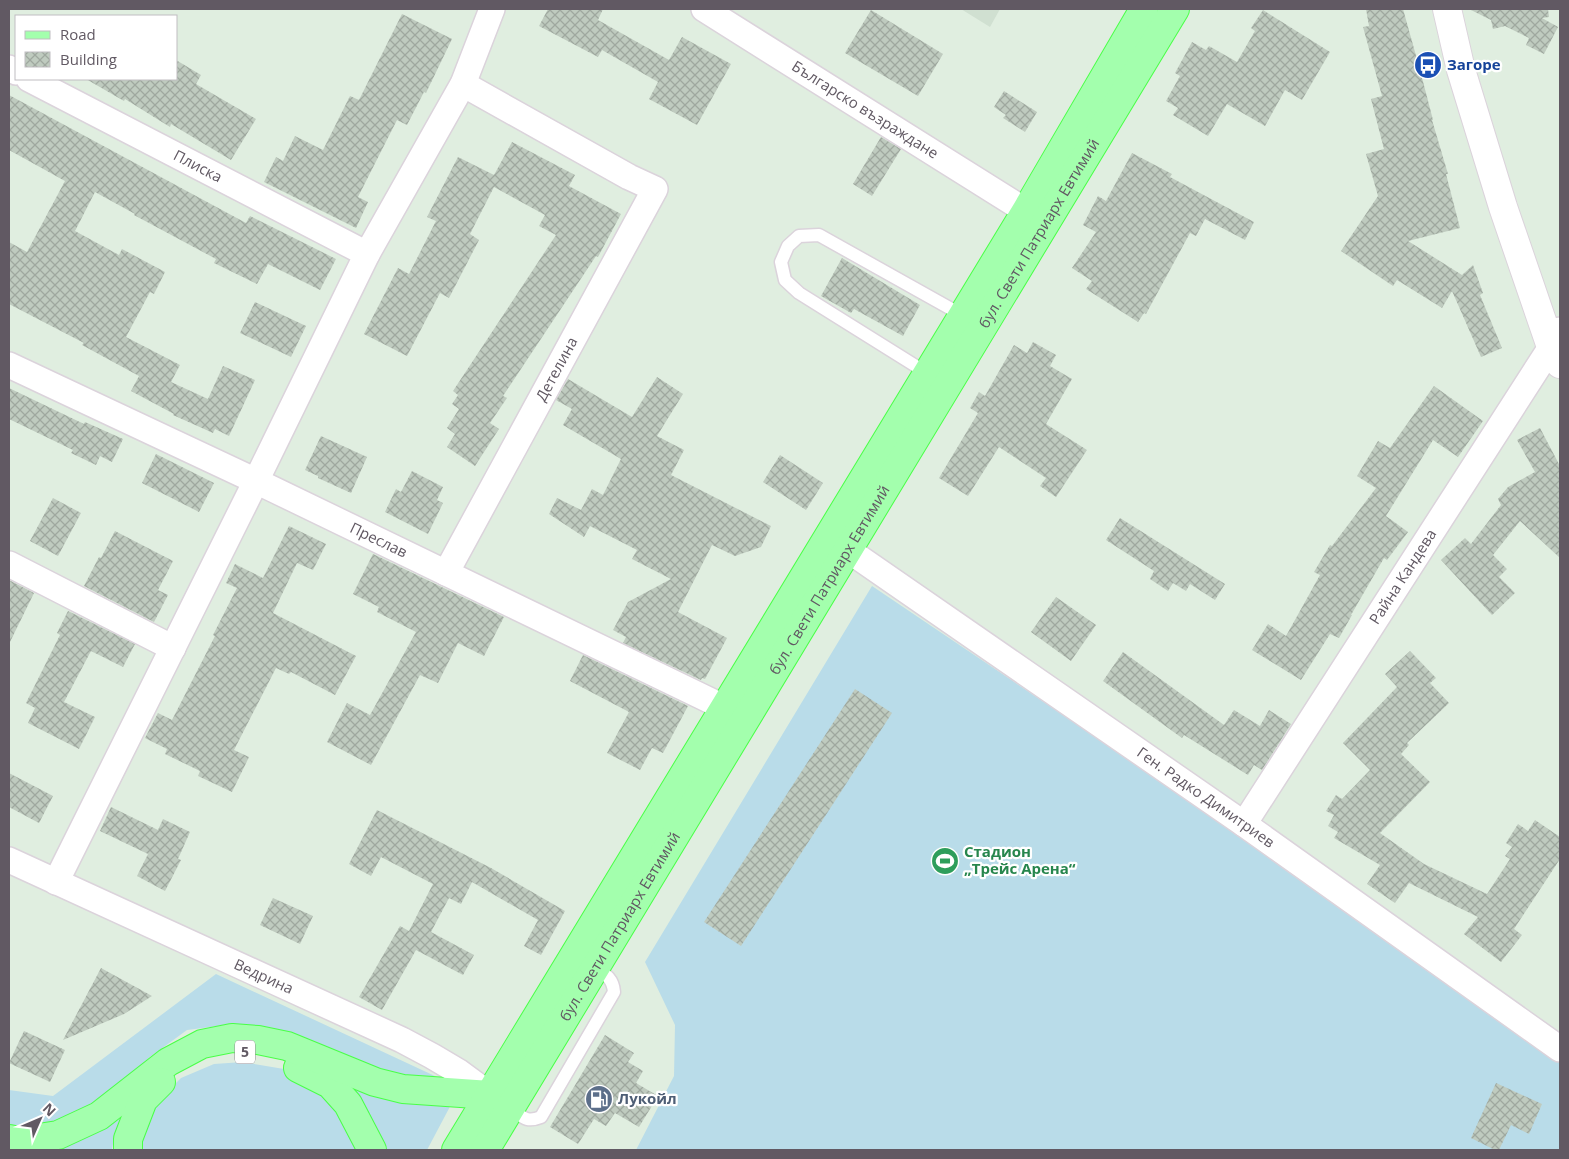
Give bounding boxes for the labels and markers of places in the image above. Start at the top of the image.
bus stop icon: Загоре [1413,50,1443,80]
place label: Загоре [1447,54,1501,74]
place label: Стадион „Трейс Арена“ [964,841,1076,878]
sports icon: Стадион „Трейс Арена“ [930,846,960,876]
fuel station icon: Лукойл [584,1084,614,1114]
place label: Лукойл [618,1088,677,1108]

